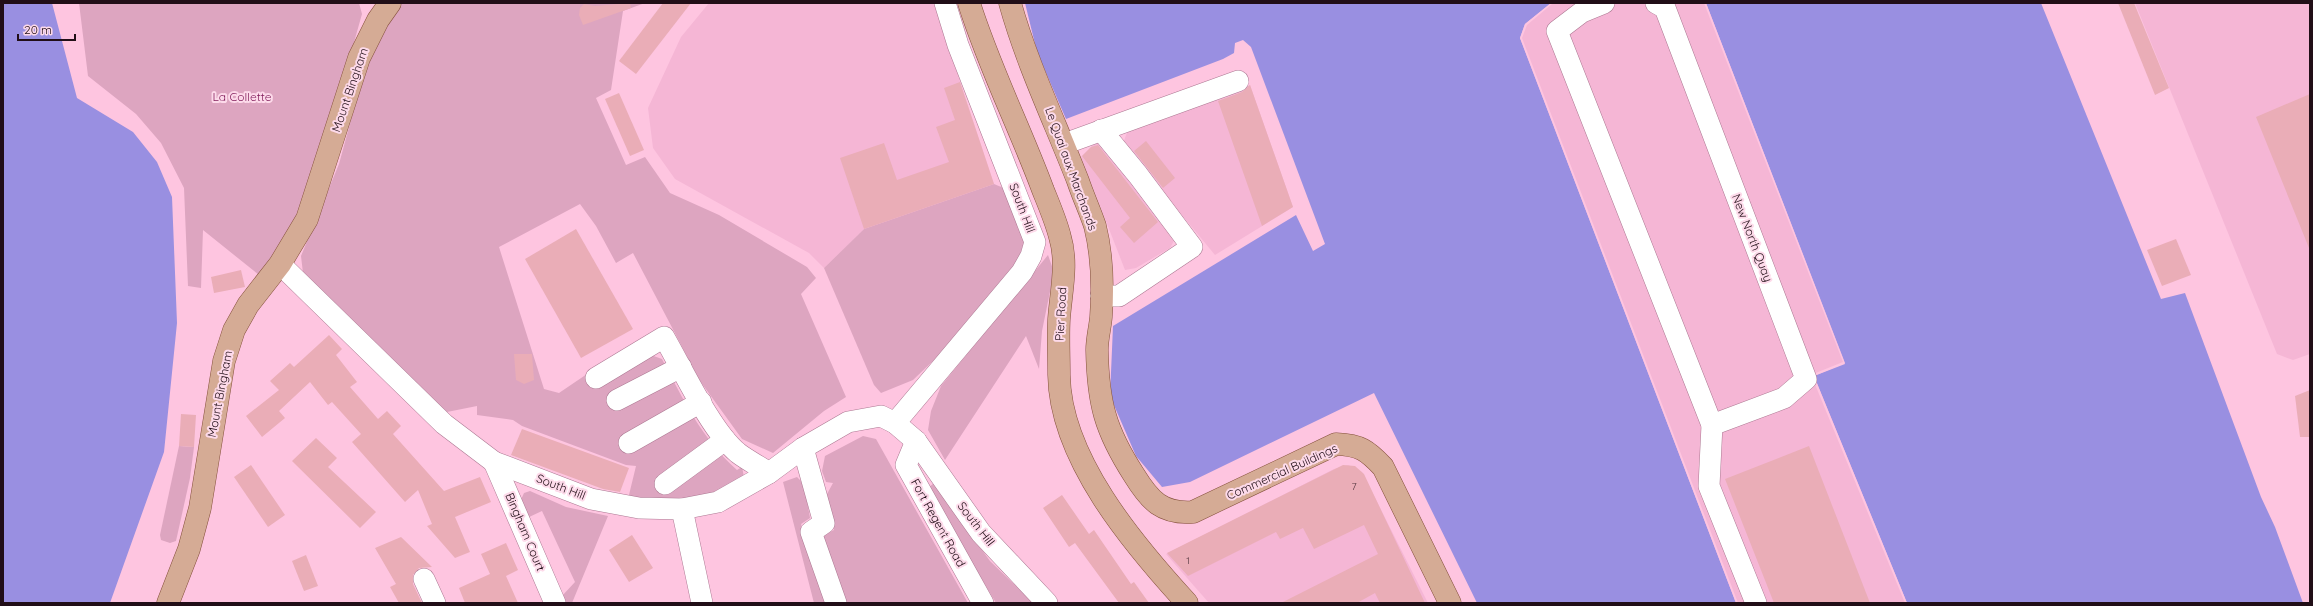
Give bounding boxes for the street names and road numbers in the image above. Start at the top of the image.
street label: Mount Bingham [328,46,371,134]
street label: Le Quai aux Marchands [1042,105,1101,233]
street label: South Hill [1006,181,1039,235]
street label: New North Quay [1729,192,1776,284]
street label: Pier Road [1052,287,1069,341]
street label: Mount Bingham [204,349,235,439]
street label: Commercial Buildings [1224,440,1340,503]
street label: South Hill [534,470,588,503]
street label: Fort Regent Road [908,476,969,570]
street label: Bingham Court [502,490,549,573]
street label: South Hill [955,499,998,549]

